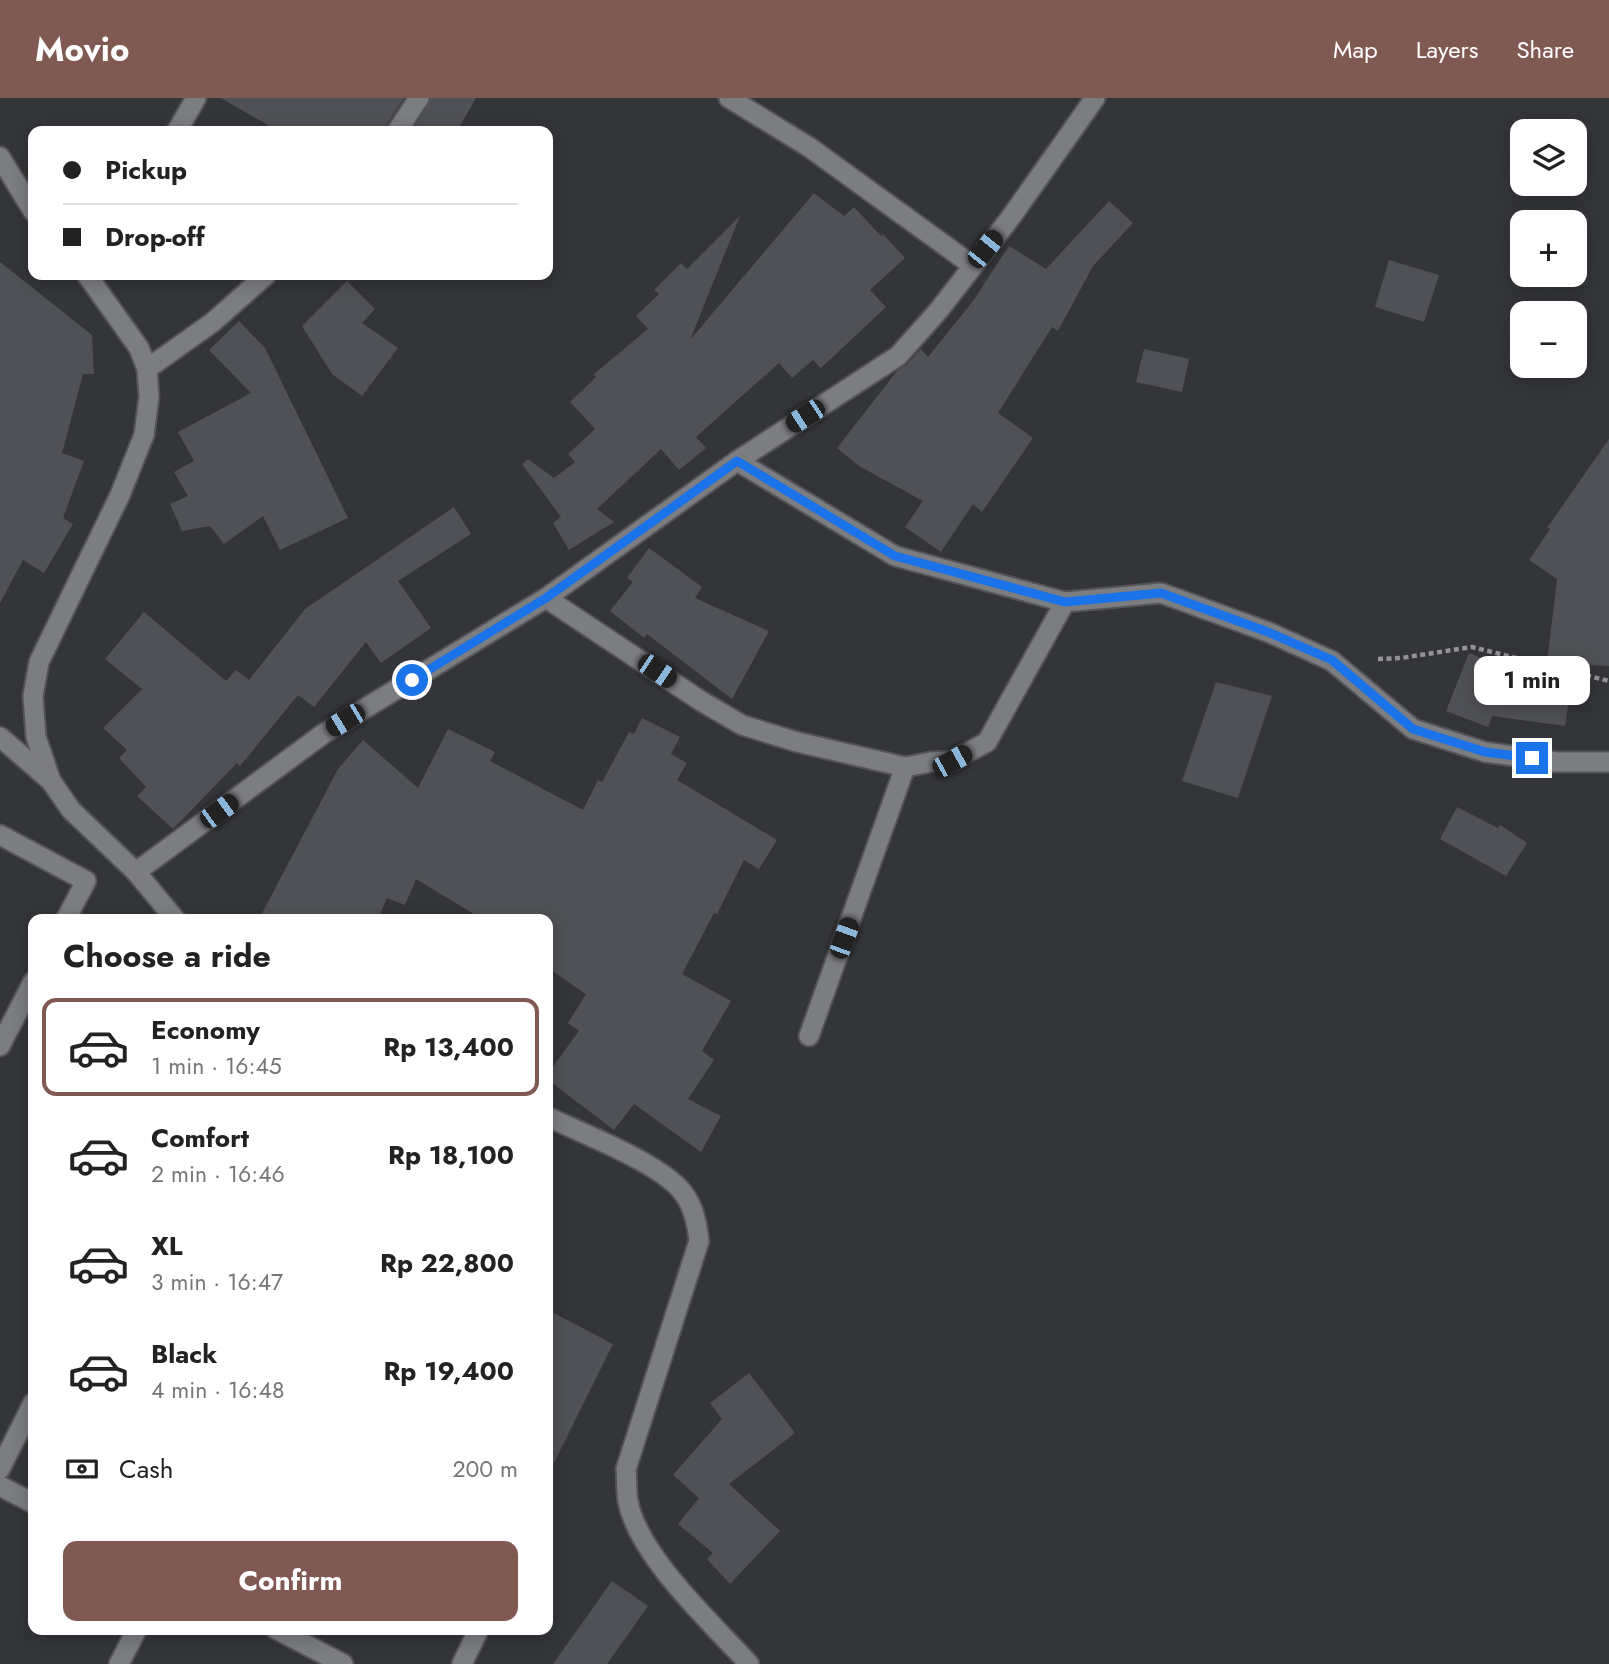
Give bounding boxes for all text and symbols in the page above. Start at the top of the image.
text: Movio [35,26,129,73]
text: Map [1333,32,1378,67]
text: Layers [1416,32,1478,67]
text: Share [1516,32,1574,67]
map controls [1510,119,1587,378]
button: layers [1510,119,1587,196]
text: Pickup [105,151,187,189]
button: + [1510,210,1587,287]
text: Drop-off [105,218,205,256]
car [964,226,1007,272]
button: − [1510,301,1587,378]
car [782,396,829,436]
car [634,651,681,691]
callout: 1 min [1474,656,1590,706]
text: 1 min [1503,663,1561,697]
route start [396,664,428,696]
car [322,700,369,740]
car [929,742,976,780]
route end [1516,742,1548,774]
car [196,790,243,832]
car [827,915,862,961]
text: Choose a ride [63,933,271,979]
text: Economy [151,1011,260,1049]
icon: car [67,1016,130,1079]
text: Rp 13,400 [383,1028,514,1066]
text: 1 min · 16:45 [151,1049,282,1083]
text: Comfort [151,1119,249,1157]
icon: car [67,1124,130,1187]
text: Rp 18,100 [388,1136,514,1174]
text: 2 min · 16:46 [151,1157,285,1191]
text: XL [151,1227,183,1265]
icon: car [67,1232,130,1295]
text: Rp 22,800 [380,1244,514,1282]
text: 3 min · 16:47 [151,1265,283,1299]
text: Black [151,1335,217,1373]
icon: car [67,1340,130,1403]
text: Rp 19,400 [384,1352,514,1390]
text: 4 min · 16:48 [151,1373,284,1407]
icon: cash [63,1450,101,1488]
text: Cash [119,1450,173,1488]
text: 200 m [452,1452,518,1486]
button: Confirm [63,1541,518,1621]

